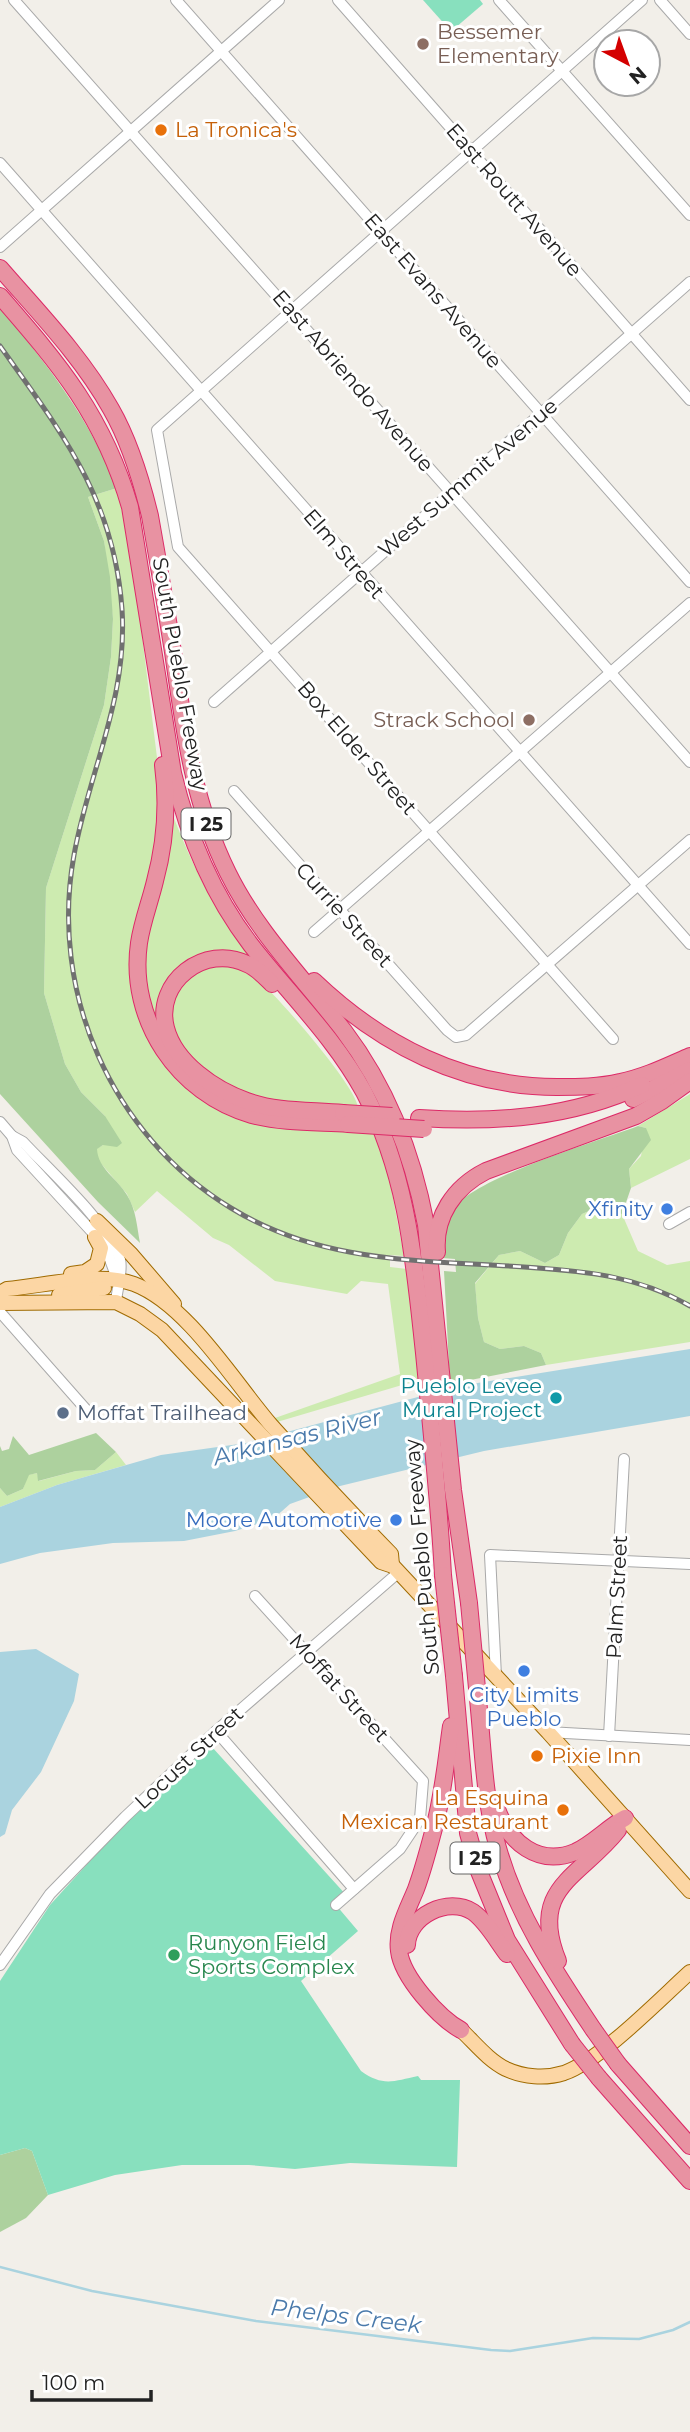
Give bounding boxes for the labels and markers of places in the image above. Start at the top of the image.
place label: Bessemer Elementary [437,19,559,68]
marker: Bessemer Elementary [415,36,431,52]
place label: La Tronica's [175,117,297,142]
marker: La Tronica's [153,122,169,138]
place label: Strack School [373,707,515,732]
marker: Strack School [521,712,537,728]
place label: Xfinity [588,1196,654,1221]
marker: Xfinity [659,1201,675,1217]
place label: Pueblo Levee Mural Project [400,1373,542,1422]
marker: Pueblo Levee Mural Project [548,1390,564,1406]
place label: Moffat Trailhead [77,1400,247,1425]
marker: Moffat Trailhead [55,1405,71,1421]
place label: Moore Automotive [186,1507,382,1532]
marker: Moore Automotive [388,1512,404,1528]
marker: City Limits Pueblo [516,1663,532,1679]
place label: City Limits Pueblo [469,1682,579,1731]
place label: Pixie Inn [551,1743,642,1768]
marker: Pixie Inn [529,1748,545,1764]
place label: La Esquina Mexican Restaurant [340,1785,549,1834]
marker: La Esquina Mexican Restaurant [555,1802,571,1818]
place label: Runyon Field Sports Complex [188,1930,355,1979]
marker: Runyon Field Sports Complex [166,1947,182,1963]

